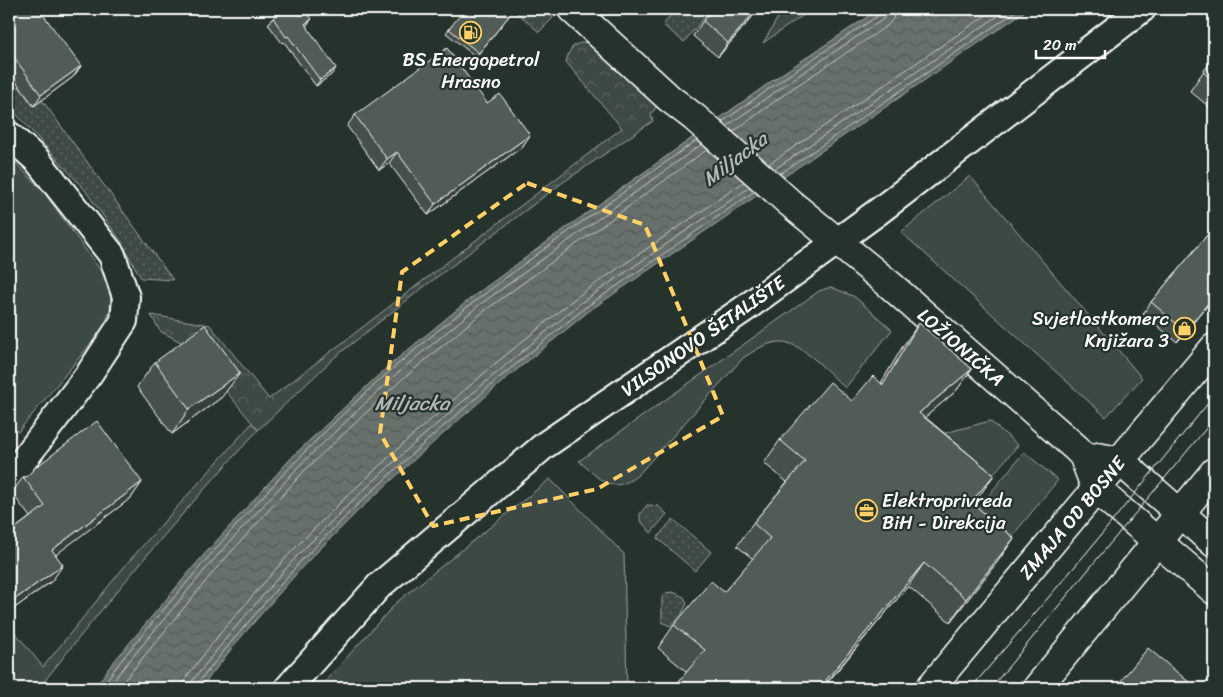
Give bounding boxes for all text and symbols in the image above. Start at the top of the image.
fuel station icon: BS Energopetrol Hrasno [459,21,483,45]
scale bar [1036,28,1104,60]
text: 20 m [1043,32,1077,58]
place label: BS Energopetrol Hrasno [403,43,540,98]
water label: Miljacka [695,121,777,195]
street label: VILSONOVO ŠETALIŠTE [614,266,793,405]
street label: LOŽIONIČKA [910,299,1012,395]
place label: Svjetlostkomerc Knjižara 3 [1032,302,1170,357]
shop icon: Svjetlostkomerc Knjižara 3 [1173,317,1197,341]
water label: Miljacka [375,386,451,421]
street label: ZMAJA OD BOSNE [1010,448,1135,587]
place label: Elektroprivreda BiH - Direkcija [882,484,1012,539]
office icon: Elektroprivreda BiH - Direkcija [854,499,878,523]

